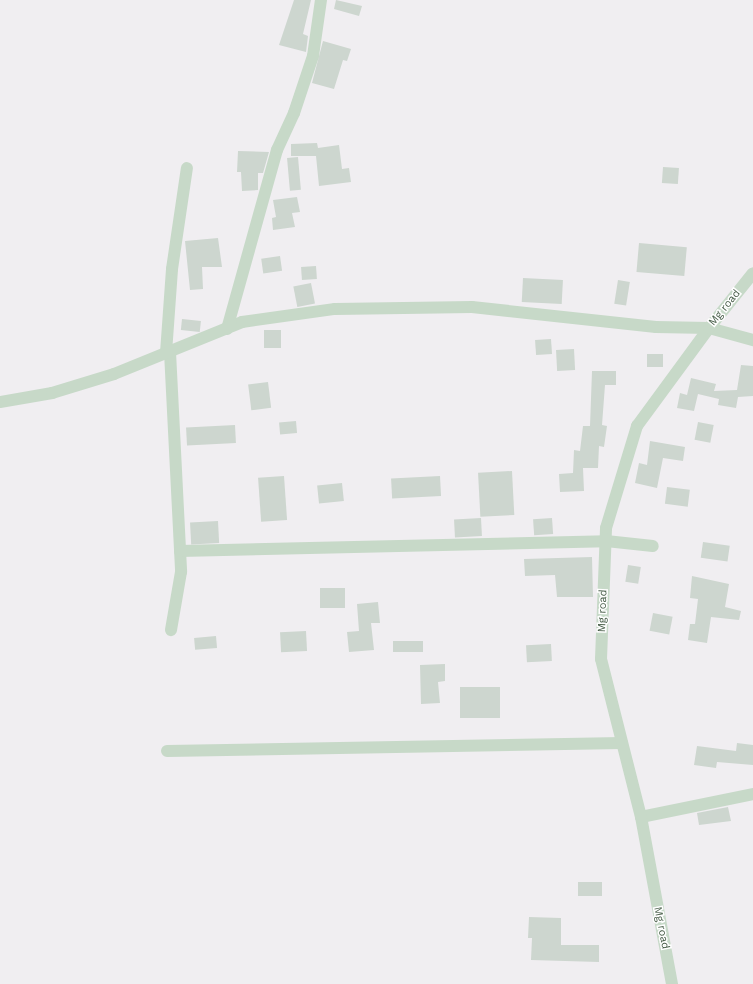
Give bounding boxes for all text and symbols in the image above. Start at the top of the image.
street label: Mg road [706,287,744,329]
street label: Mg road [596,589,610,633]
street label: Mg road [650,906,672,950]

